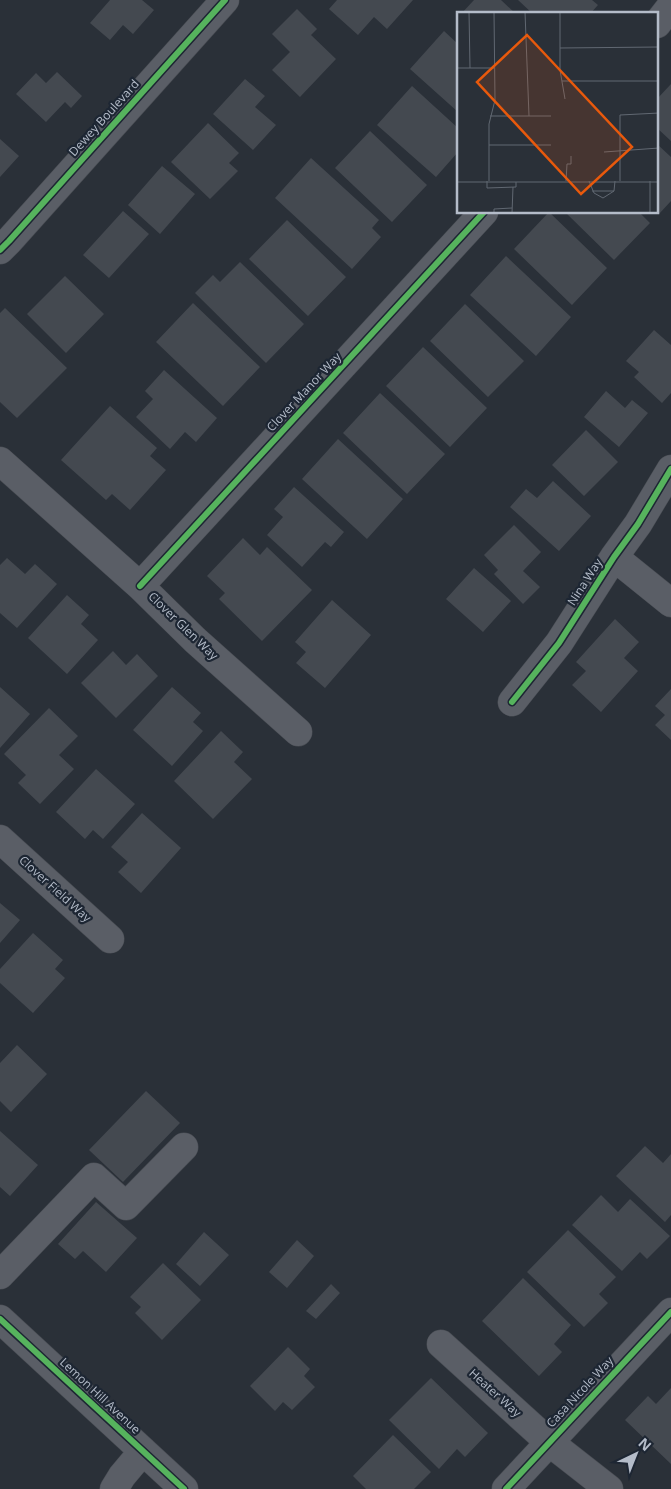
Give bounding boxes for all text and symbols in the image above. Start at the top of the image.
inset map [457,12,658,214]
street label: Dewey Boulevard [65,76,143,160]
street label: Clover Manor Way [263,348,345,435]
street label: Nina Way [563,554,607,609]
street label: Clover Glen Way [145,588,223,664]
street label: Clover Field Way [16,852,96,926]
street label: Casa Nicole Way [542,1352,618,1431]
street label: Lemon Hill Avenue [56,1354,145,1438]
street label: Heater Way [465,1365,526,1421]
north arrow [611,1429,661,1479]
text: N [635,1433,656,1455]

